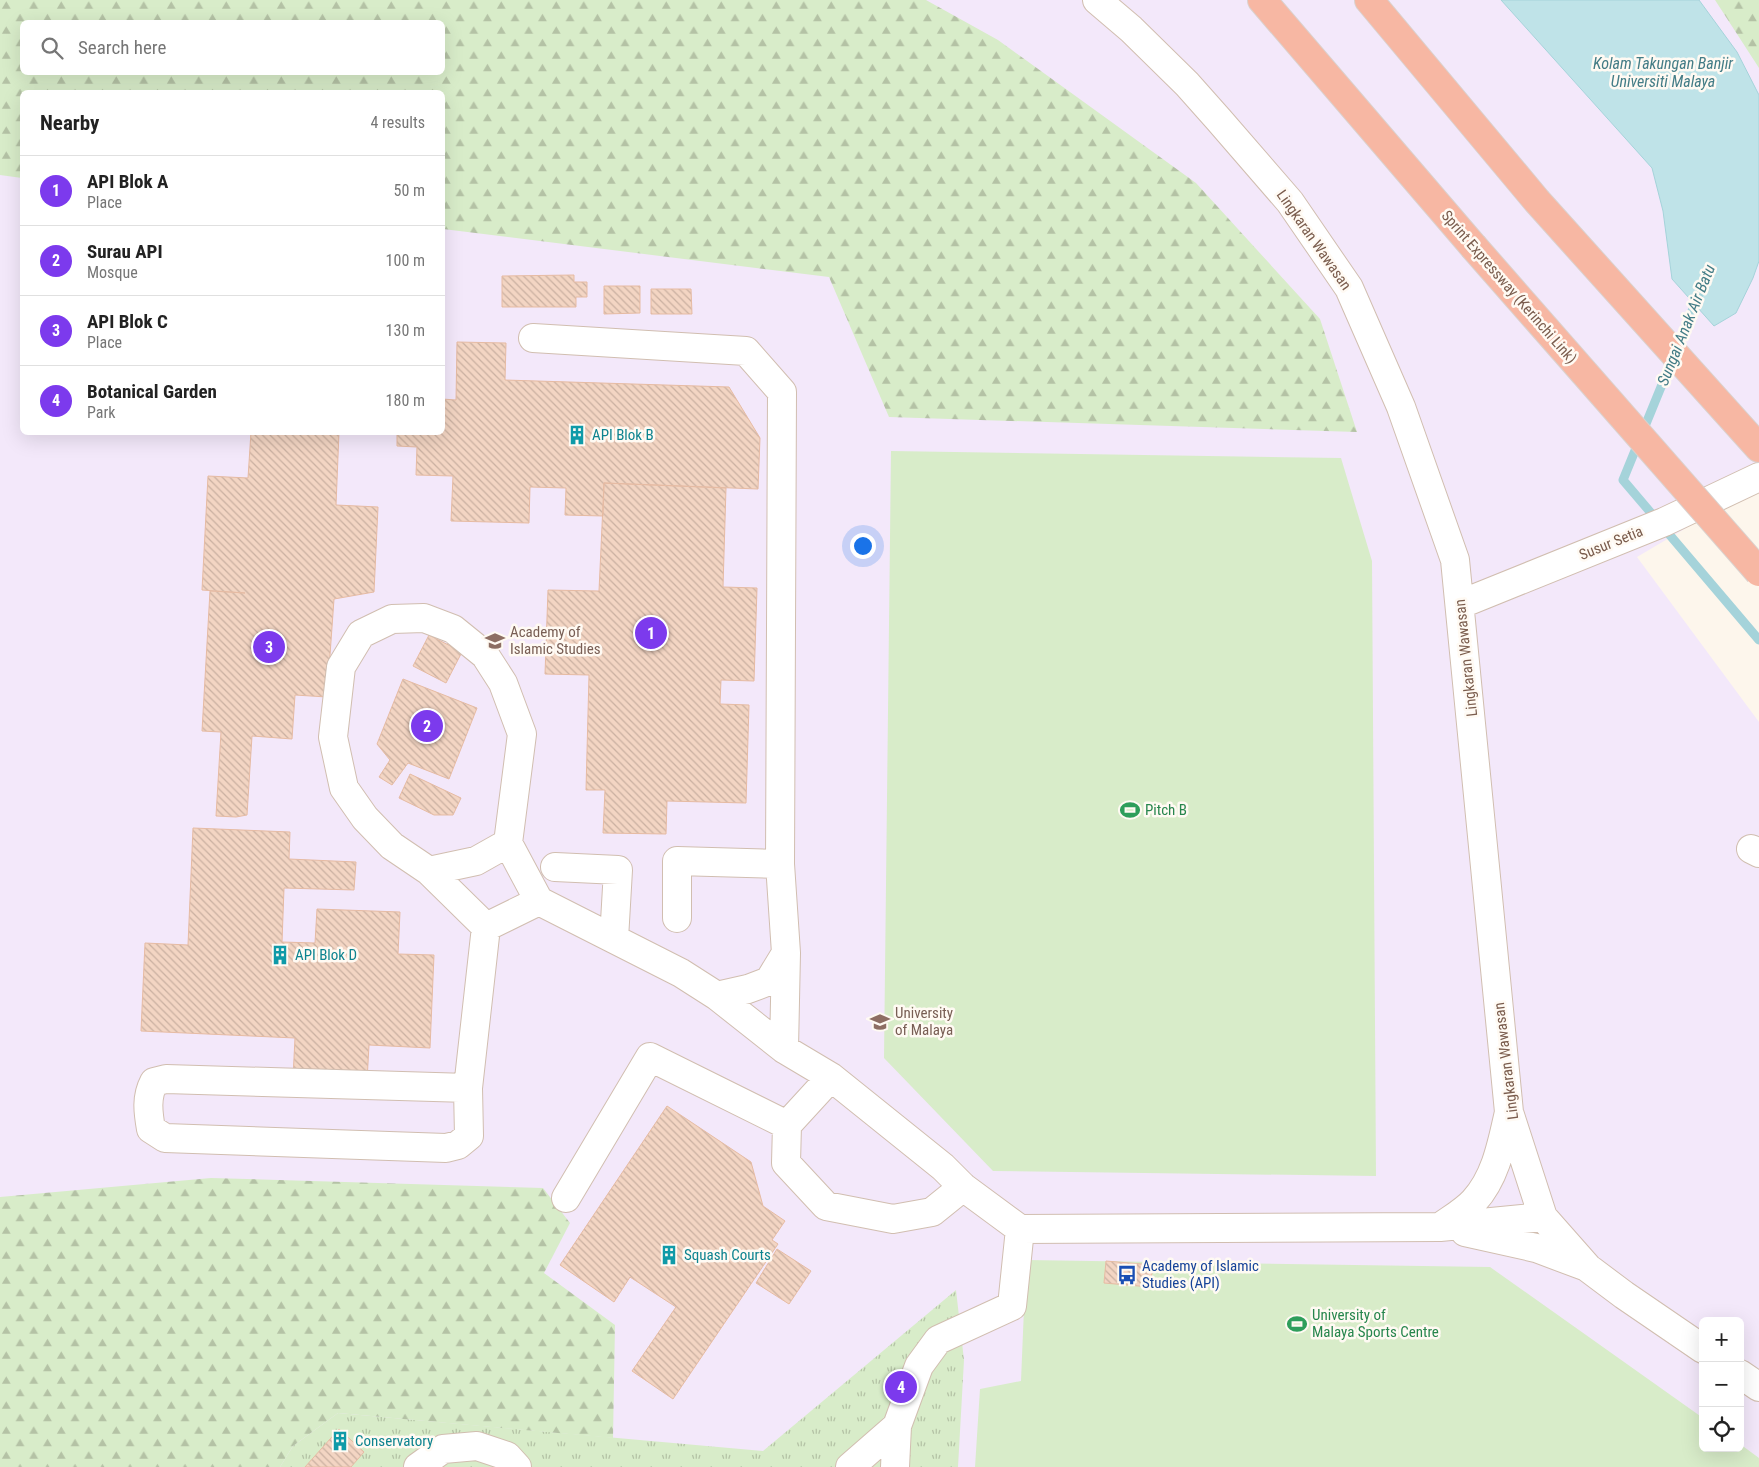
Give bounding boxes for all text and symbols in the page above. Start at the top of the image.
search box [20,20,445,75]
icon: search [38,34,66,62]
text: Search here [78,36,166,59]
water label: Kolam Takungan Banjir Universiti Malaya [1593,54,1734,91]
text: Nearby [40,111,99,135]
text: 4 results [370,113,425,132]
text: API Blok A [87,170,168,193]
text: 1 [52,181,60,200]
text: 50 m [393,181,425,200]
street label: Lingkaran Wawasan [1273,187,1355,293]
text: Place [87,193,122,212]
street label: Sprint Expressway (Kerinchi Link) [1438,207,1580,367]
text: Surau API [87,240,163,263]
text: 2 [52,251,60,270]
text: 100 m [386,251,425,270]
water label: Sungai Anak Air Batu [1653,261,1719,388]
text: Mosque [87,263,138,282]
text: API Blok C [87,310,168,333]
text: 3 [52,321,60,340]
text: 130 m [386,321,425,340]
text: Place [87,333,122,352]
text: Botanical Garden [87,380,217,403]
text: 4 [52,391,60,410]
text: 180 m [386,391,425,410]
text: Park [87,403,116,422]
building icon: API Blok B [566,424,588,446]
place label: API Blok B [592,426,654,444]
street label: Susur Setia [1577,522,1645,564]
your location [850,533,876,559]
street label: Lingkaran Wawasan [1451,598,1481,718]
pin: 1 [635,614,667,652]
place label: Academy of Islamic Studies [510,623,601,658]
pin: 3 [253,628,285,666]
school or university icon: Academy of Islamic Studies [484,630,506,652]
pin: 2 [411,707,443,745]
sports icon: Pitch B [1119,799,1141,821]
place label: Pitch B [1145,801,1187,819]
building icon: API Blok D [269,944,291,966]
place label: API Blok D [295,946,357,964]
street label: Lingkaran Wawasan [1490,1001,1522,1121]
place label: University of Malaya [895,1004,953,1039]
school or university icon: University of Malaya [869,1011,891,1033]
building icon: Squash Courts [658,1244,680,1266]
place label: Squash Courts [684,1246,771,1264]
place label: Academy of Islamic Studies (API) [1142,1257,1259,1292]
bus stop icon: Academy of Islamic Studies (API) [1116,1264,1138,1286]
place label: University of Malaya Sports Centre [1312,1306,1439,1341]
sports icon: University of Malaya Sports Centre [1286,1313,1308,1335]
map controls [1699,1317,1744,1452]
button: + [1699,1317,1744,1362]
button: − [1699,1362,1744,1407]
pin: 4 [885,1368,917,1406]
button: locate [1699,1407,1744,1452]
building icon: Conservatory [329,1430,351,1452]
place label: Conservatory [355,1432,433,1450]

